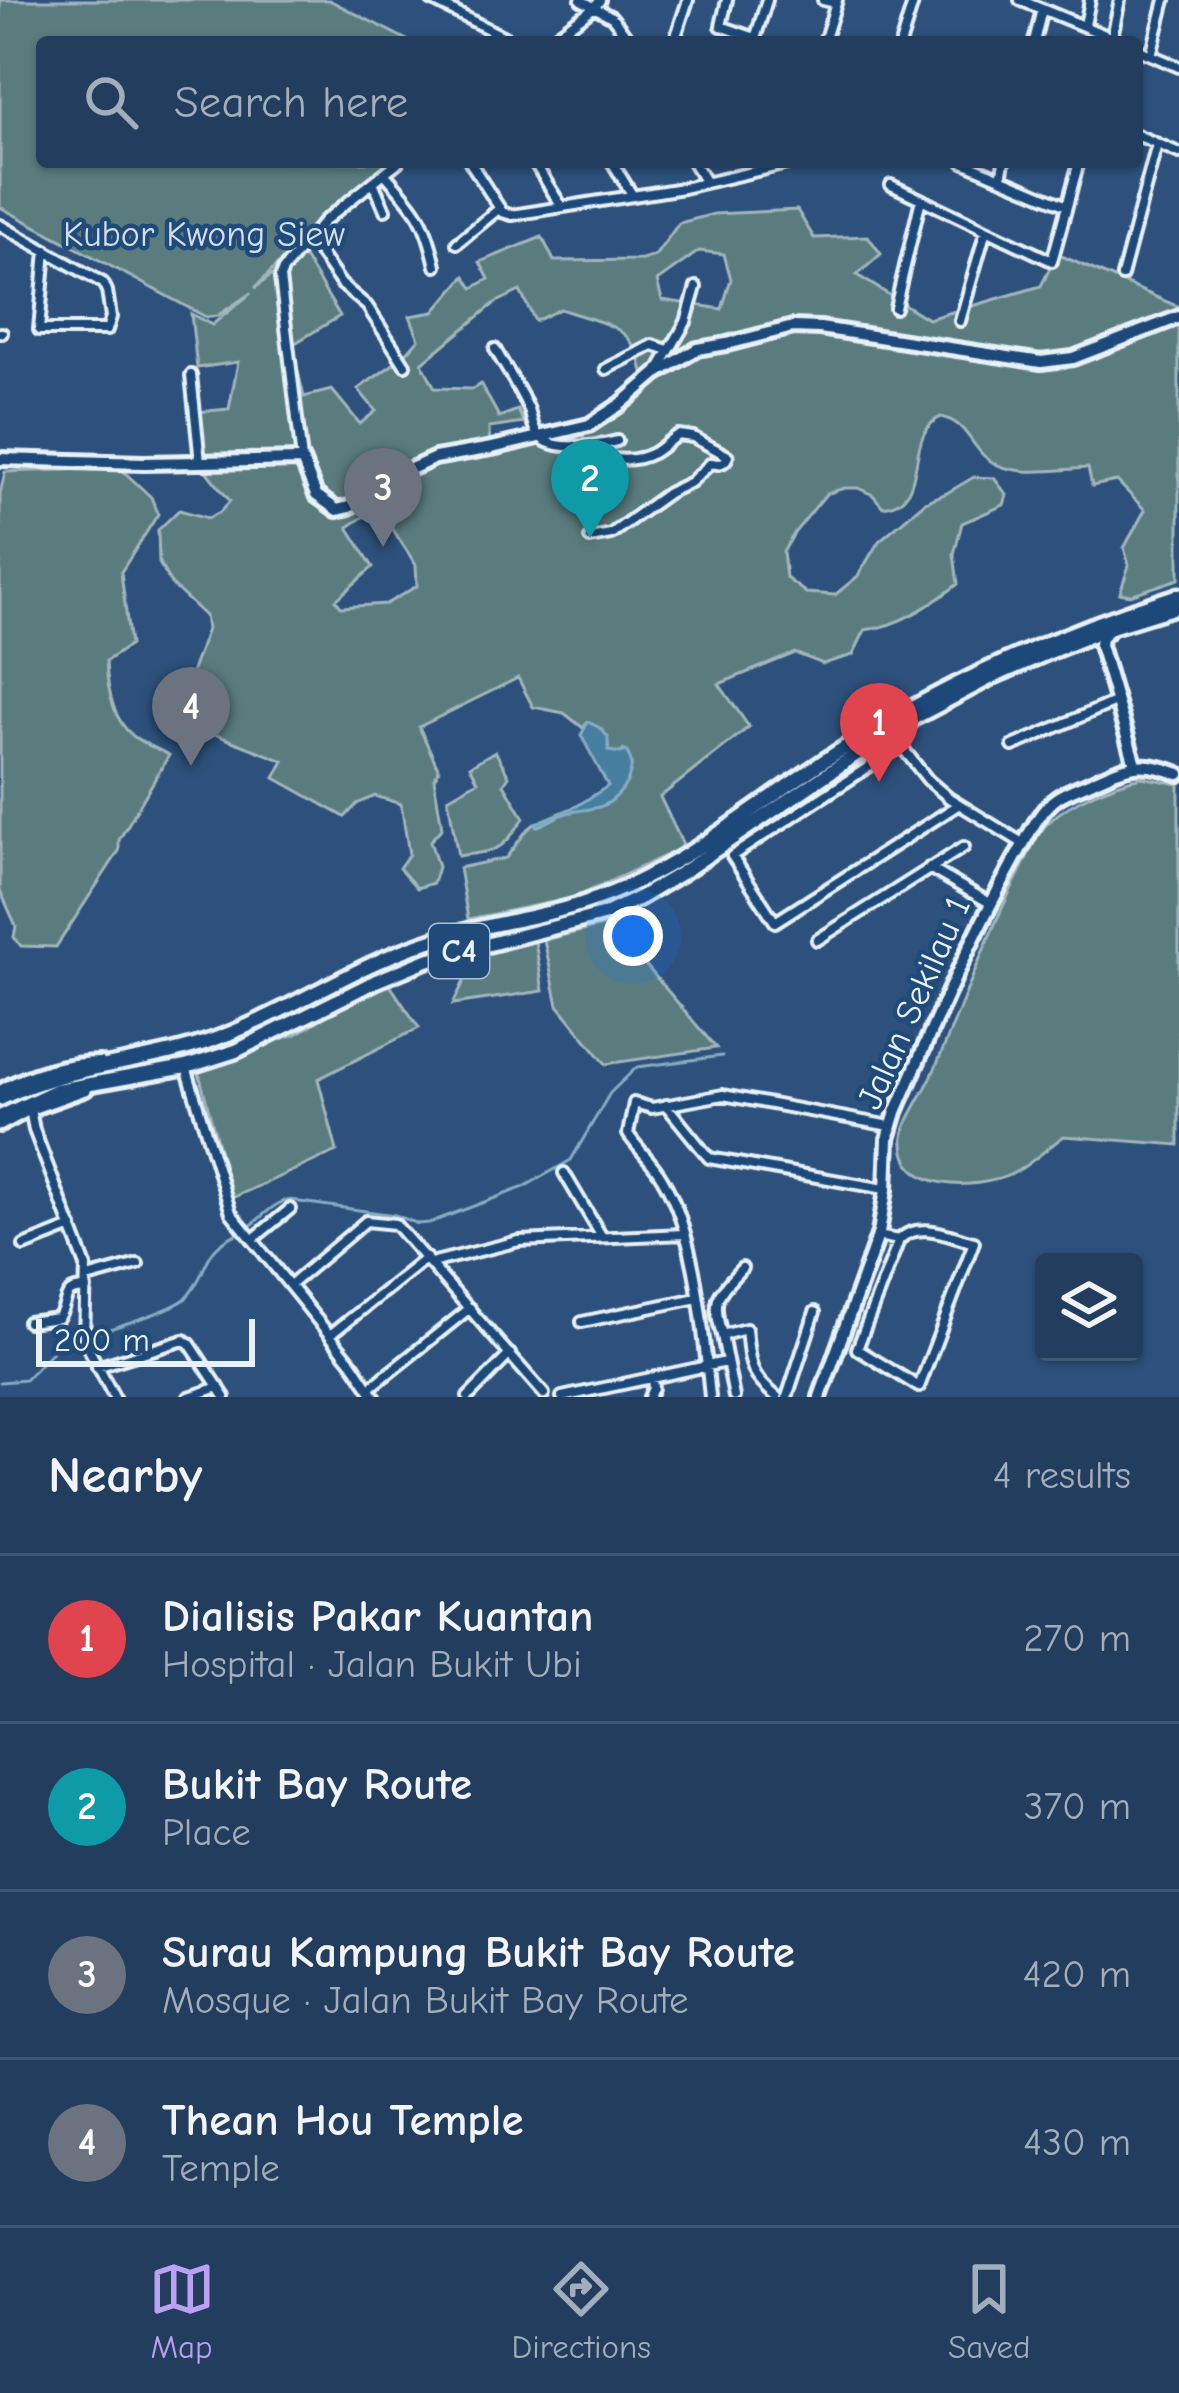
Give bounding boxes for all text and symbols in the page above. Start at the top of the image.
search box [36,36,1143,168]
icon: search [78,69,144,135]
text: Search here [174,76,408,128]
park label: Kubor Kwong Siew [63,214,345,255]
pin: 2 [551,439,629,538]
pin: 3 [344,448,422,547]
pin: 4 [152,667,230,766]
pin: 1 [840,683,918,782]
street label: Jalan Sekilau 1 [849,890,979,1116]
your location [603,906,663,966]
road number: C4 [429,924,489,978]
map controls [1035,1253,1143,1361]
button: layers [1035,1253,1143,1361]
scale bar [36,1313,255,1366]
text: 200 m [54,1321,150,1359]
text: Nearby [48,1446,202,1505]
text: 4 results [993,1453,1131,1498]
text: Dialisis Pakar Kuantan [162,1590,594,1642]
text: 1 [79,1616,95,1661]
text: 270 m [1023,1616,1131,1661]
text: Hospital · Jalan Bukit Ubi [162,1642,582,1687]
text: Bukit Bay Route [162,1758,472,1810]
text: 2 [77,1784,97,1829]
text: 370 m [1024,1784,1131,1829]
text: Place [162,1810,251,1855]
text: Surau Kampung Bukit Bay Route [162,1926,795,1978]
text: 3 [77,1952,97,1997]
text: 420 m [1023,1952,1131,1997]
text: Mosque · Jalan Bukit Bay Route [162,1978,689,2023]
text: Thean Hou Temple [162,2094,524,2146]
text: 4 [78,2120,96,2165]
text: 430 m [1023,2120,1131,2165]
text: Temple [162,2146,280,2191]
tab: Map [149,2256,215,2366]
tab: Directions [512,2256,651,2366]
tab: Saved [948,2256,1030,2366]

